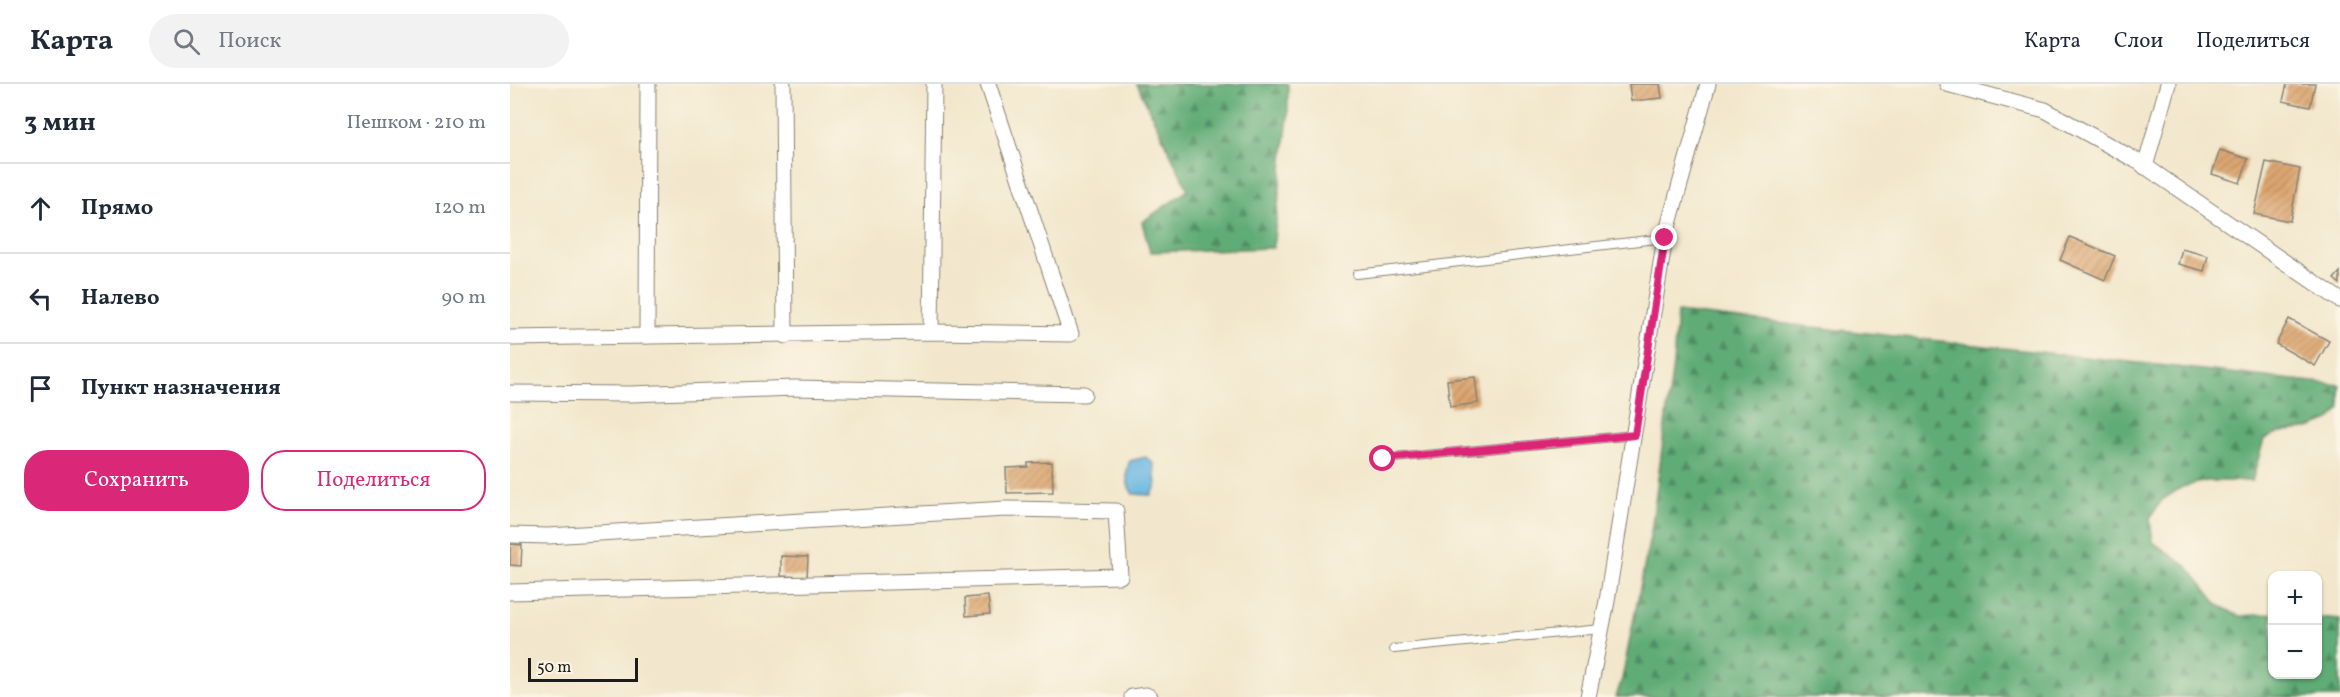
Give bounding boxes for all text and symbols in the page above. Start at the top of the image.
search box [149,14,569,68]
text: Карта [30,22,113,61]
icon: search [170,25,203,58]
text: Поиск [218,26,281,57]
text: Карта [2024,27,2081,56]
text: Слои [2114,27,2163,56]
text: Поделиться [2196,27,2310,56]
text: 3 мин [24,105,96,141]
text: Пешком · 210 m [347,109,486,137]
icon: ahead [24,192,57,225]
text: Прямо [81,193,153,224]
text: 120 m [434,194,486,222]
route end [1651,224,1677,250]
icon: left [24,282,57,315]
text: Налево [81,283,160,314]
text: 90 m [442,284,486,312]
icon: arrive [24,372,57,405]
text: Пункт назначения [81,373,281,404]
route start [1369,445,1395,471]
button: Сохранить [24,450,249,511]
button: Поделиться [261,450,486,511]
map controls [2268,571,2322,679]
button: + [2268,571,2322,625]
button: − [2268,625,2322,679]
scale bar [528,655,638,682]
text: 50 m [537,657,571,679]

